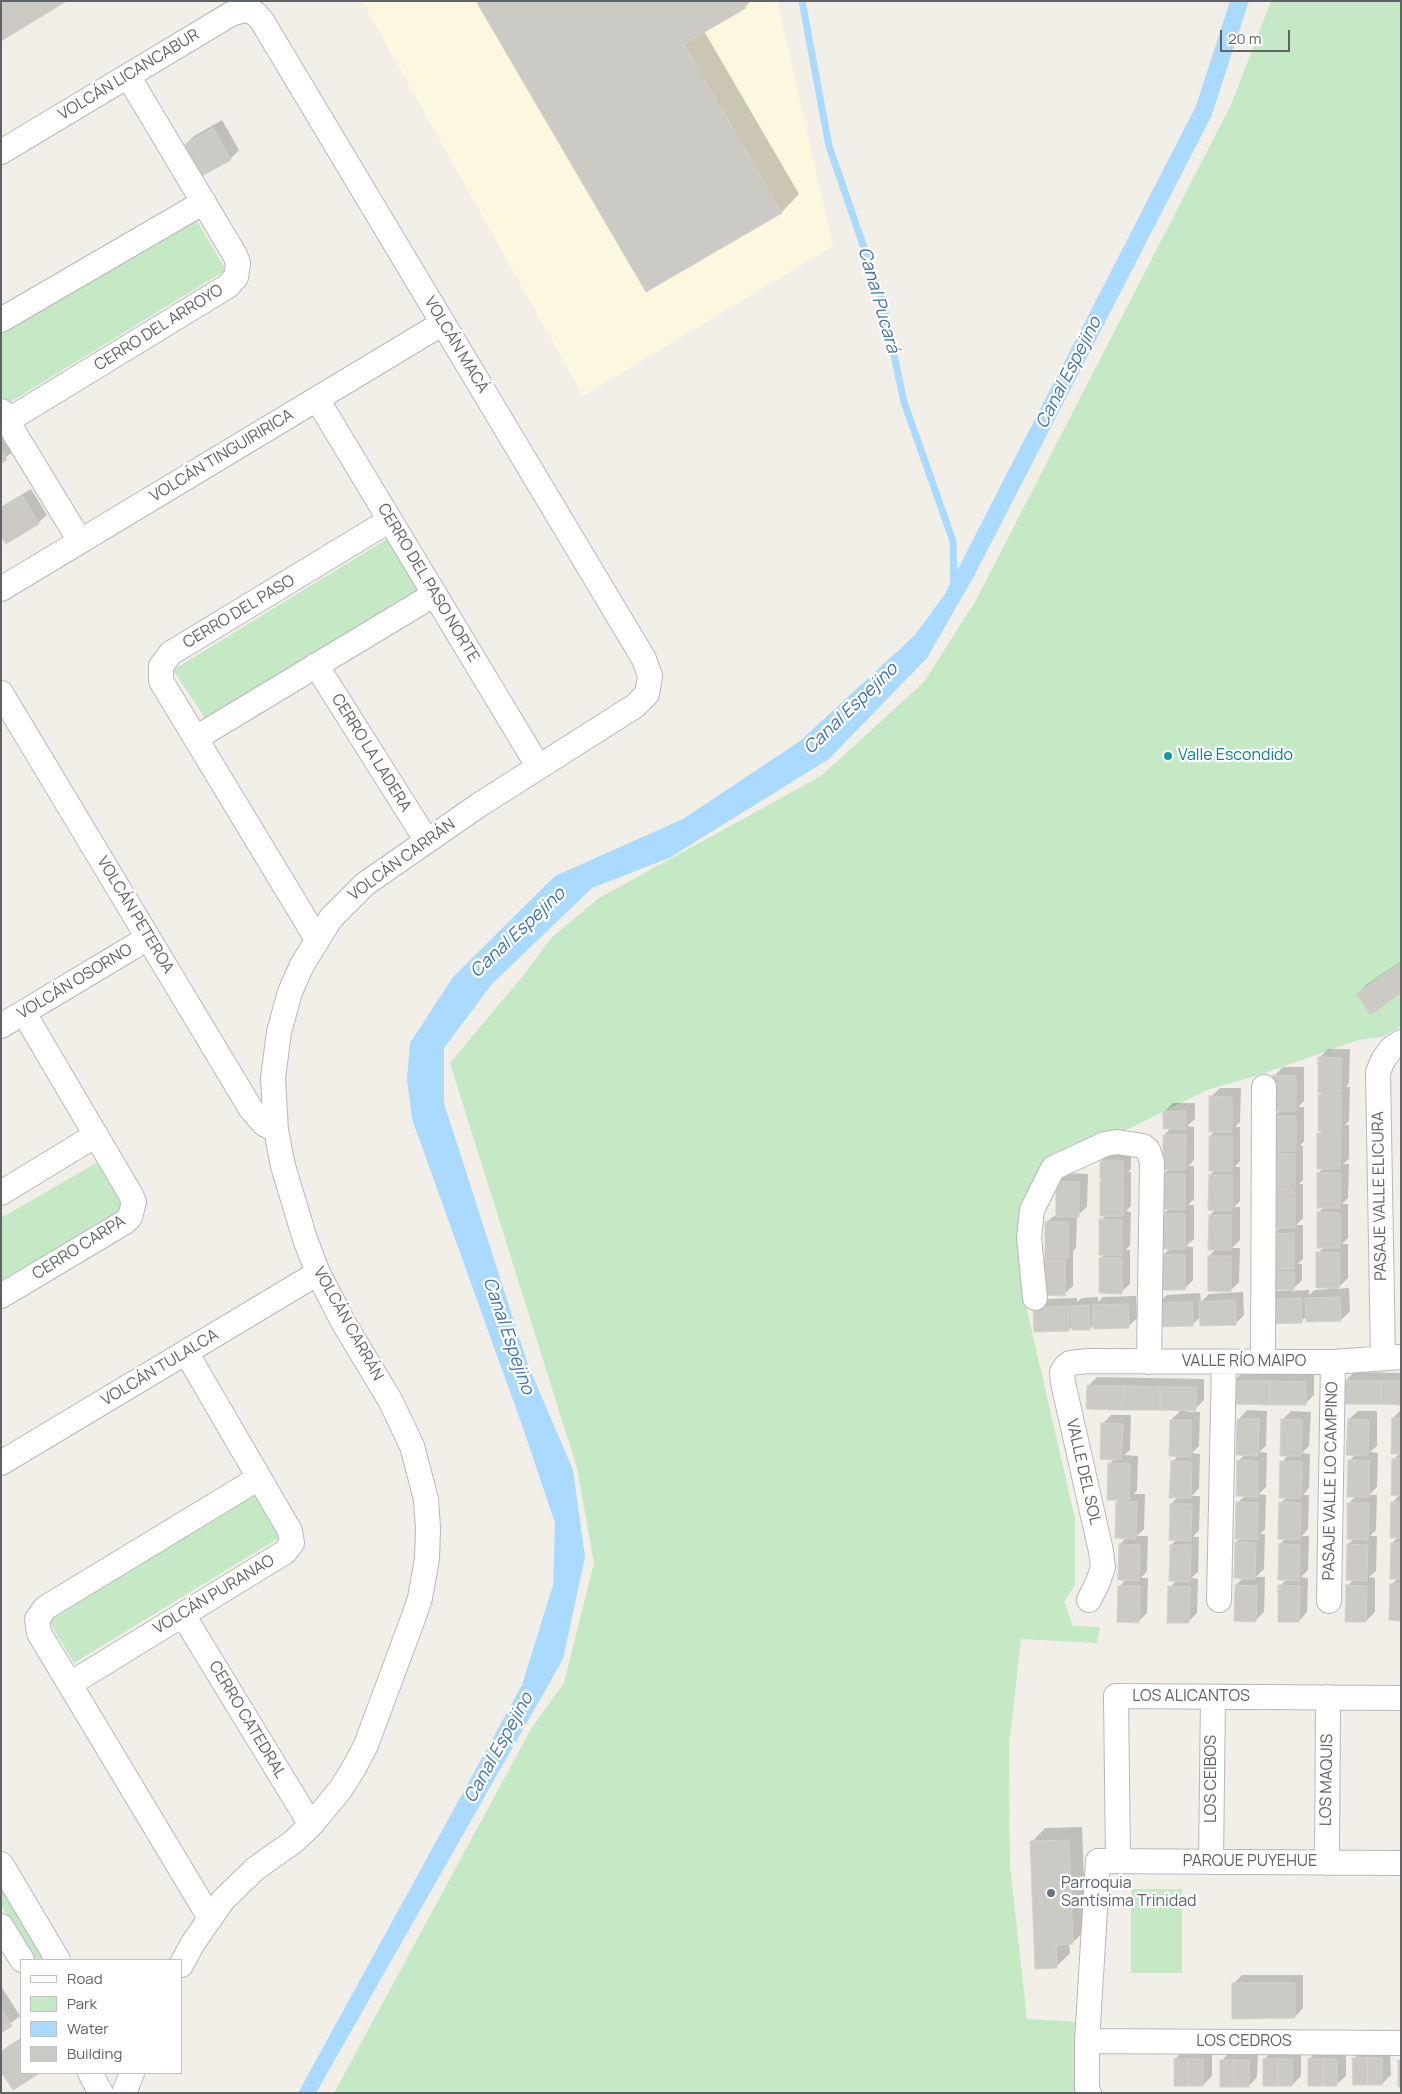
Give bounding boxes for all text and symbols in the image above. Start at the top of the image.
scale bar [1222,20,1292,52]
street label: VOLCÁN LICANCABUR [55,25,203,125]
text: 20 m [1228,28,1261,49]
water label: Canal Pucará [853,245,903,355]
street label: CERRO DEL ARROYO [91,281,227,375]
street label: VOLCÁN MACÁ [420,293,492,397]
water label: Canal Espejino [1032,314,1106,432]
street label: VOLCÁN TINGUIRIRICA [147,406,297,506]
street label: CERRO DEL PASO NORTE [373,500,483,666]
street label: CERRO DEL PASO [180,571,298,653]
water label: Canal Espejino [800,659,902,759]
street label: CERRO LA LADERA [327,690,415,816]
place label: Valle Escondido [1178,746,1293,766]
marker: Valle Escondido [1162,750,1174,762]
street label: VOLCÁN CARRÁN [345,815,459,905]
street label: VOLCÁN PETEROA [92,853,178,977]
water label: Canal Espejino [466,883,570,983]
street label: VOLCÁN OSORNO [14,940,136,1024]
street label: PASAJE VALLE ELICURA [1369,1111,1391,1281]
street label: CERRO CARPA [29,1212,129,1284]
street label: VOLCÁN CARRÁN [309,1264,387,1384]
water label: Canal Espejino [478,1275,538,1397]
street label: VOLCÁN TULALCA [98,1326,222,1410]
street label: VALLE RÍO MAIPO [1182,1352,1306,1372]
street label: PASAJE VALLE LO CAMPINO [1320,1381,1342,1581]
street label: VALLE DEL SOL [1061,1417,1105,1527]
street label: VOLCÁN PURANAO [150,1551,278,1639]
street label: CERRO CATEDRAL [204,1658,290,1782]
street label: LOS ALICANTOS [1132,1687,1250,1707]
water label: Canal Espejino [460,1689,538,1807]
street label: LOS MAQUIS [1317,1734,1337,1826]
street label: LOS CEIBOS [1202,1735,1222,1823]
street label: PARQUE PUYEHUE [1183,1852,1317,1872]
place label: Parroquia Santísima Trinidad [1061,1874,1197,1912]
marker: Parroquia Santísima Trinidad [1045,1887,1057,1899]
legend [20,1959,182,2074]
text: Road [67,1968,103,1989]
text: Park [67,1993,97,2014]
text: Water [67,2018,109,2039]
street label: LOS CEDROS [1196,2032,1292,2052]
text: Building [67,2043,122,2064]

